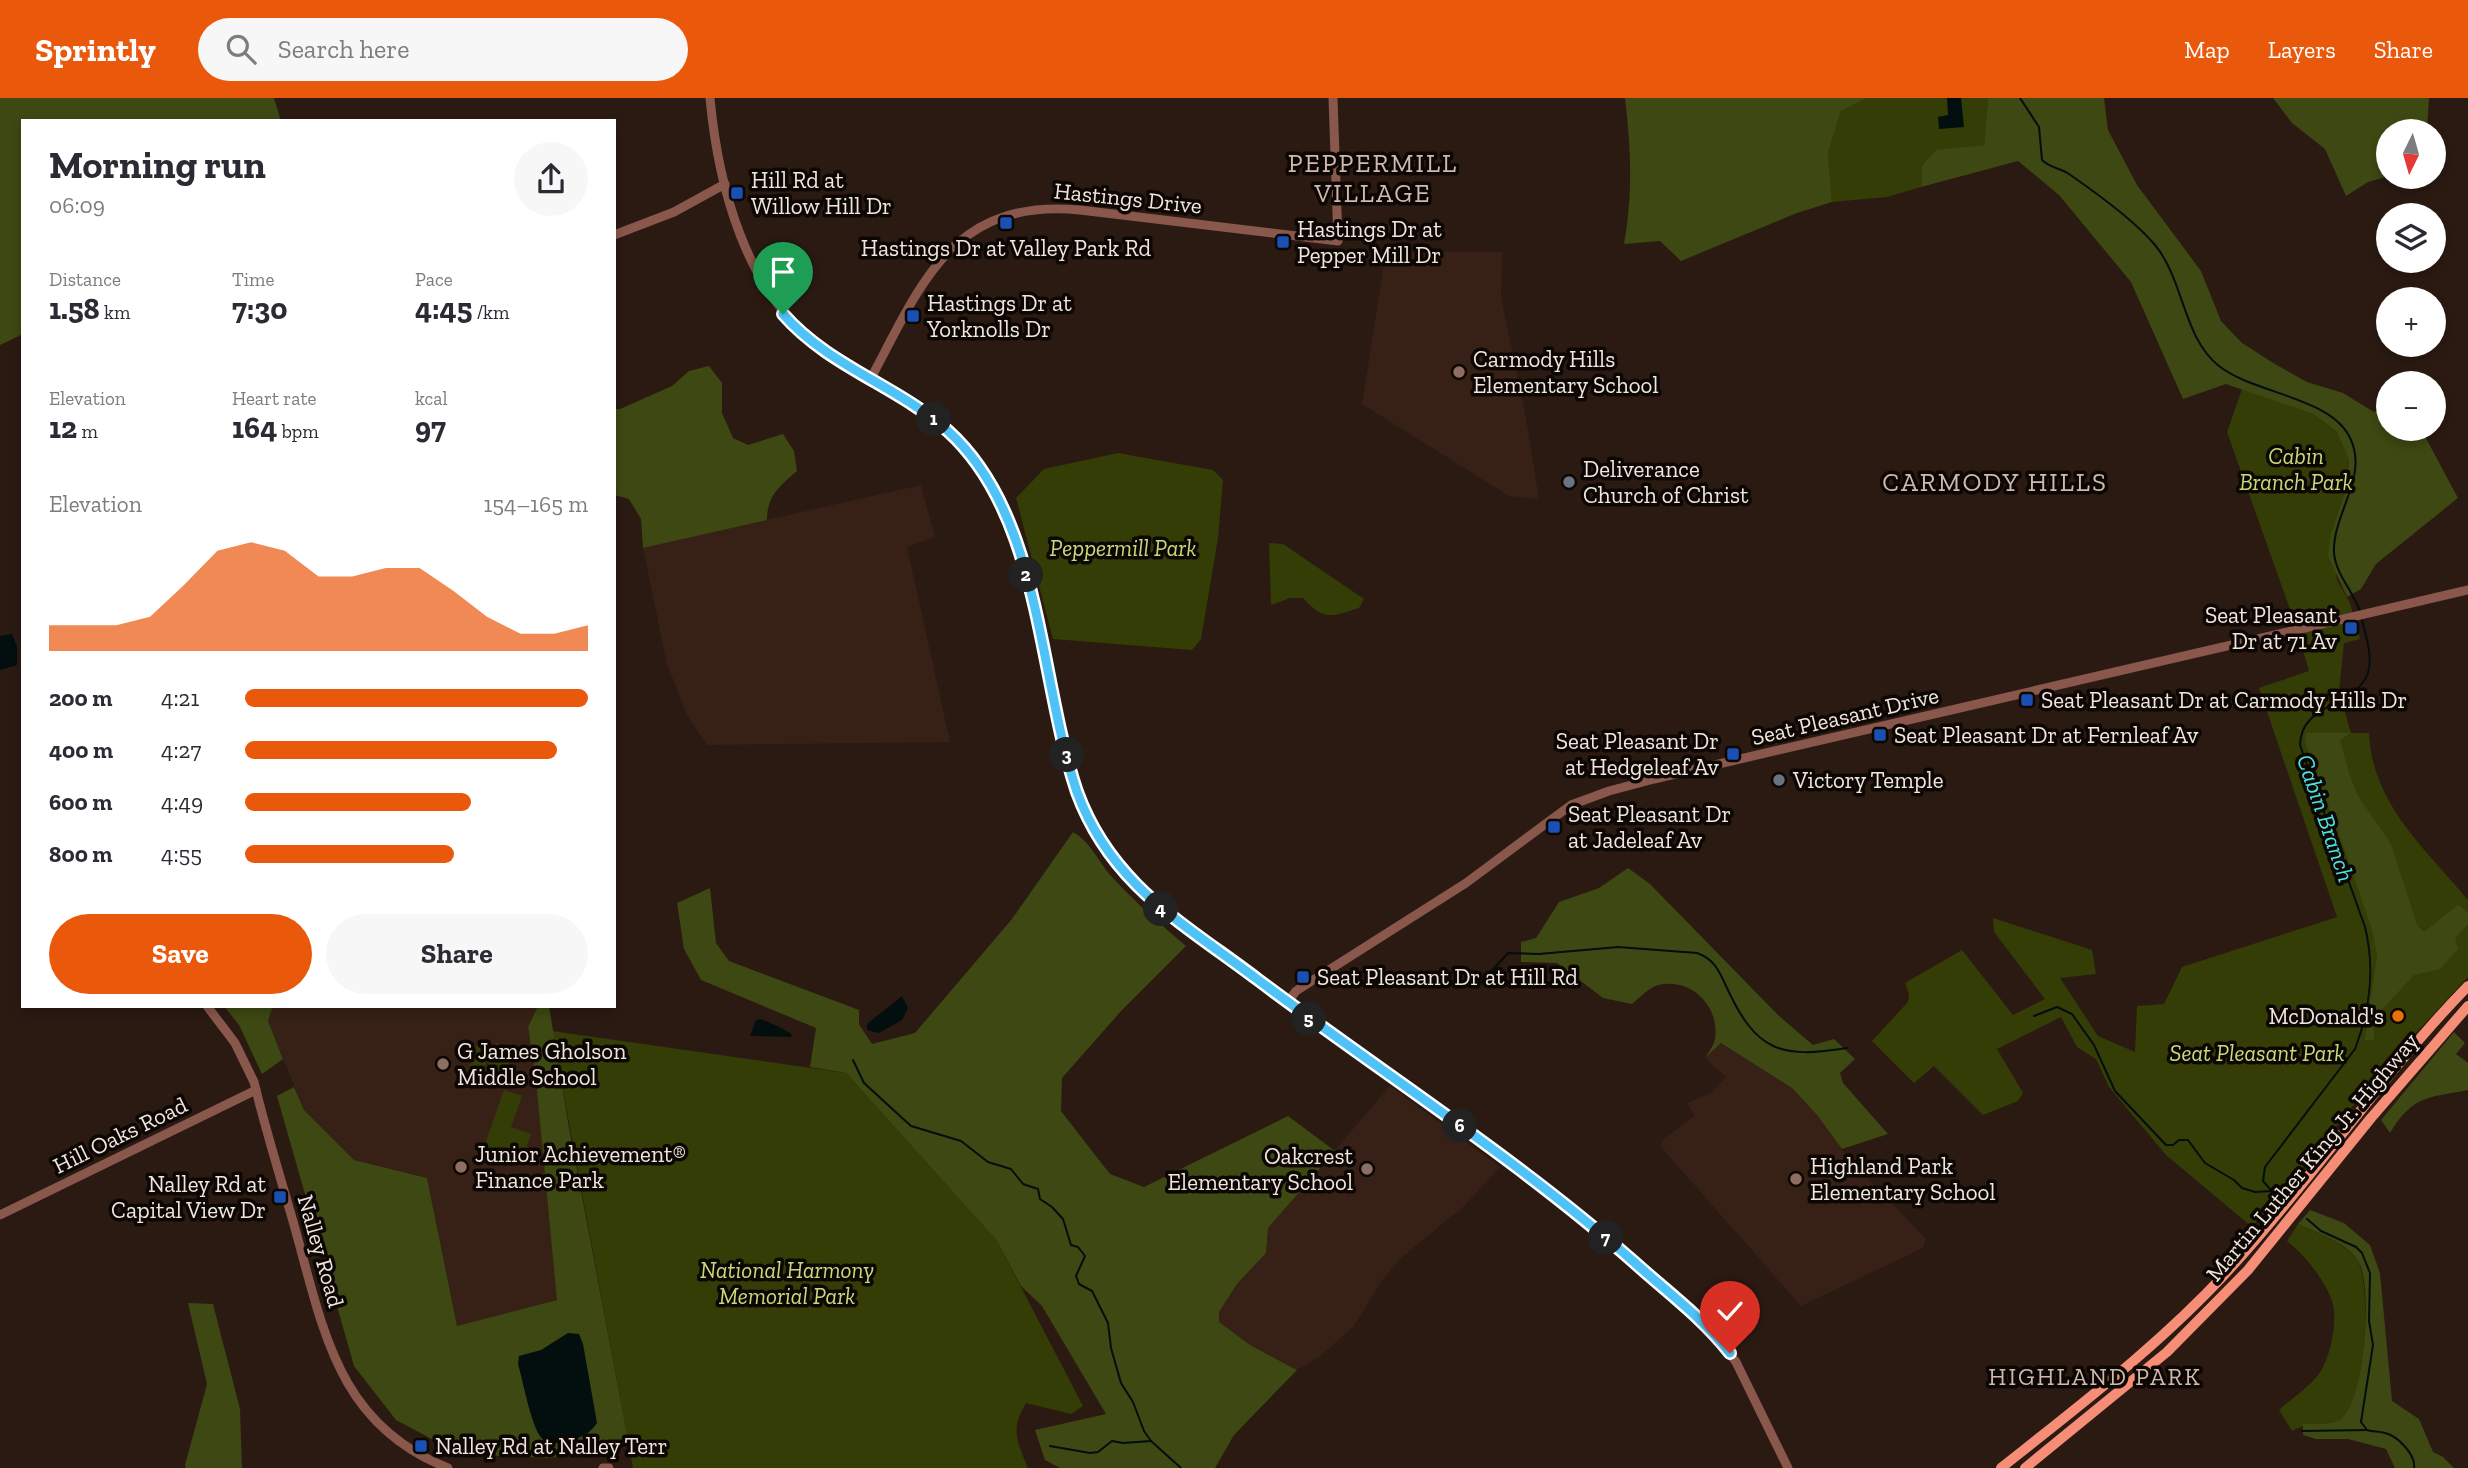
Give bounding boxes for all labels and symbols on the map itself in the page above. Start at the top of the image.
north arrow [2376,119,2446,189]
district label: PEPPERMILL VILLAGE [1288,147,1458,209]
place label: Hill Rd at Willow Hill Dr [751,166,892,220]
street label: Hastings Drive [1053,176,1203,220]
marker: Hill Rd at Willow Hill Dr [729,185,745,201]
marker: Hastings Dr at Valley Park Rd [998,215,1014,231]
place label: Hastings Dr at Pepper Mill Dr [1297,215,1442,269]
place label: Hastings Dr at Valley Park Rd [861,234,1152,262]
marker: Hastings Dr at Pepper Mill Dr [1275,234,1291,250]
pin [753,242,813,314]
place label: Hastings Dr at Yorknolls Dr [926,289,1072,343]
marker: Hastings Dr at Yorknolls Dr [905,308,921,324]
place label: Carmody Hills Elementary School [1473,345,1659,399]
marker: Carmody Hills Elementary School [1451,364,1467,380]
pin: 1 [916,402,951,436]
park label: Cabin Branch Park [2239,442,2353,496]
place label: Deliverance Church of Christ [1583,455,1749,509]
district label: CARMODY HILLS [1882,466,2108,498]
marker: Deliverance Church of Christ [1561,474,1577,490]
park label: Peppermill Park [1050,534,1196,562]
pin: 2 [1009,558,1044,592]
place label: Seat Pleasant Dr at 71 Av [2205,601,2337,655]
marker: Seat Pleasant Dr at 71 Av [2343,620,2359,636]
street label: Seat Pleasant Drive [1749,681,1941,751]
place label: Seat Pleasant Dr at Carmody Hills Dr [2041,686,2407,714]
marker: Seat Pleasant Dr at Carmody Hills Dr [2019,692,2035,708]
place label: Seat Pleasant Dr at Fernleaf Av [1894,721,2199,749]
place label: Seat Pleasant Dr at Hedgeleaf Av [1556,727,1719,781]
marker: Seat Pleasant Dr at Fernleaf Av [1872,727,1888,743]
pin: 3 [1050,738,1084,772]
marker: Seat Pleasant Dr at Hedgeleaf Av [1725,746,1741,762]
water label: Cabin Branch [2291,751,2361,885]
place label: Victory Temple [1792,766,1944,794]
marker: Victory Temple [1771,772,1787,788]
place label: Seat Pleasant Dr at Jadeleaf Av [1568,800,1731,854]
marker: Seat Pleasant Dr at Jadeleaf Av [1546,819,1562,835]
pin: 4 [1144,892,1178,926]
place label: Seat Pleasant Dr at Hill Rd [1317,963,1578,991]
marker: Seat Pleasant Dr at Hill Rd [1295,969,1311,985]
pin: 5 [1292,1002,1326,1037]
place label: McDonald's [2269,1002,2384,1030]
marker: McDonald's [2390,1008,2406,1024]
street label: Martin Luther King Jr. Highway [2200,1027,2424,1287]
place label: G James Gholson Middle School [457,1037,626,1091]
park label: Seat Pleasant Park [2169,1039,2345,1067]
marker: G James Gholson Middle School [435,1056,451,1072]
street label: Hill Oaks Road [48,1090,192,1180]
pin: 6 [1442,1108,1478,1144]
place label: Junior Achievement® Finance Park [475,1140,686,1194]
place label: Oakcrest Elementary School [1168,1142,1353,1196]
place label: Highland Park Elementary School [1810,1152,1996,1206]
marker: Junior Achievement® Finance Park [453,1159,469,1175]
marker: Oakcrest Elementary School [1359,1161,1375,1177]
place label: Nalley Rd at Capital View Dr [111,1170,266,1224]
marker: Highland Park Elementary School [1788,1171,1804,1187]
marker: Nalley Rd at Capital View Dr [272,1189,288,1205]
street label: Nalley Road [292,1191,351,1311]
pin: 7 [1588,1220,1624,1256]
park label: National Harmony Memorial Park [700,1256,874,1310]
pin [1700,1281,1760,1353]
district label: HIGHLAND PARK [1988,1362,2202,1391]
place label: Nalley Rd at Nalley Terr [435,1432,667,1460]
marker: Nalley Rd at Nalley Terr [413,1438,429,1454]

